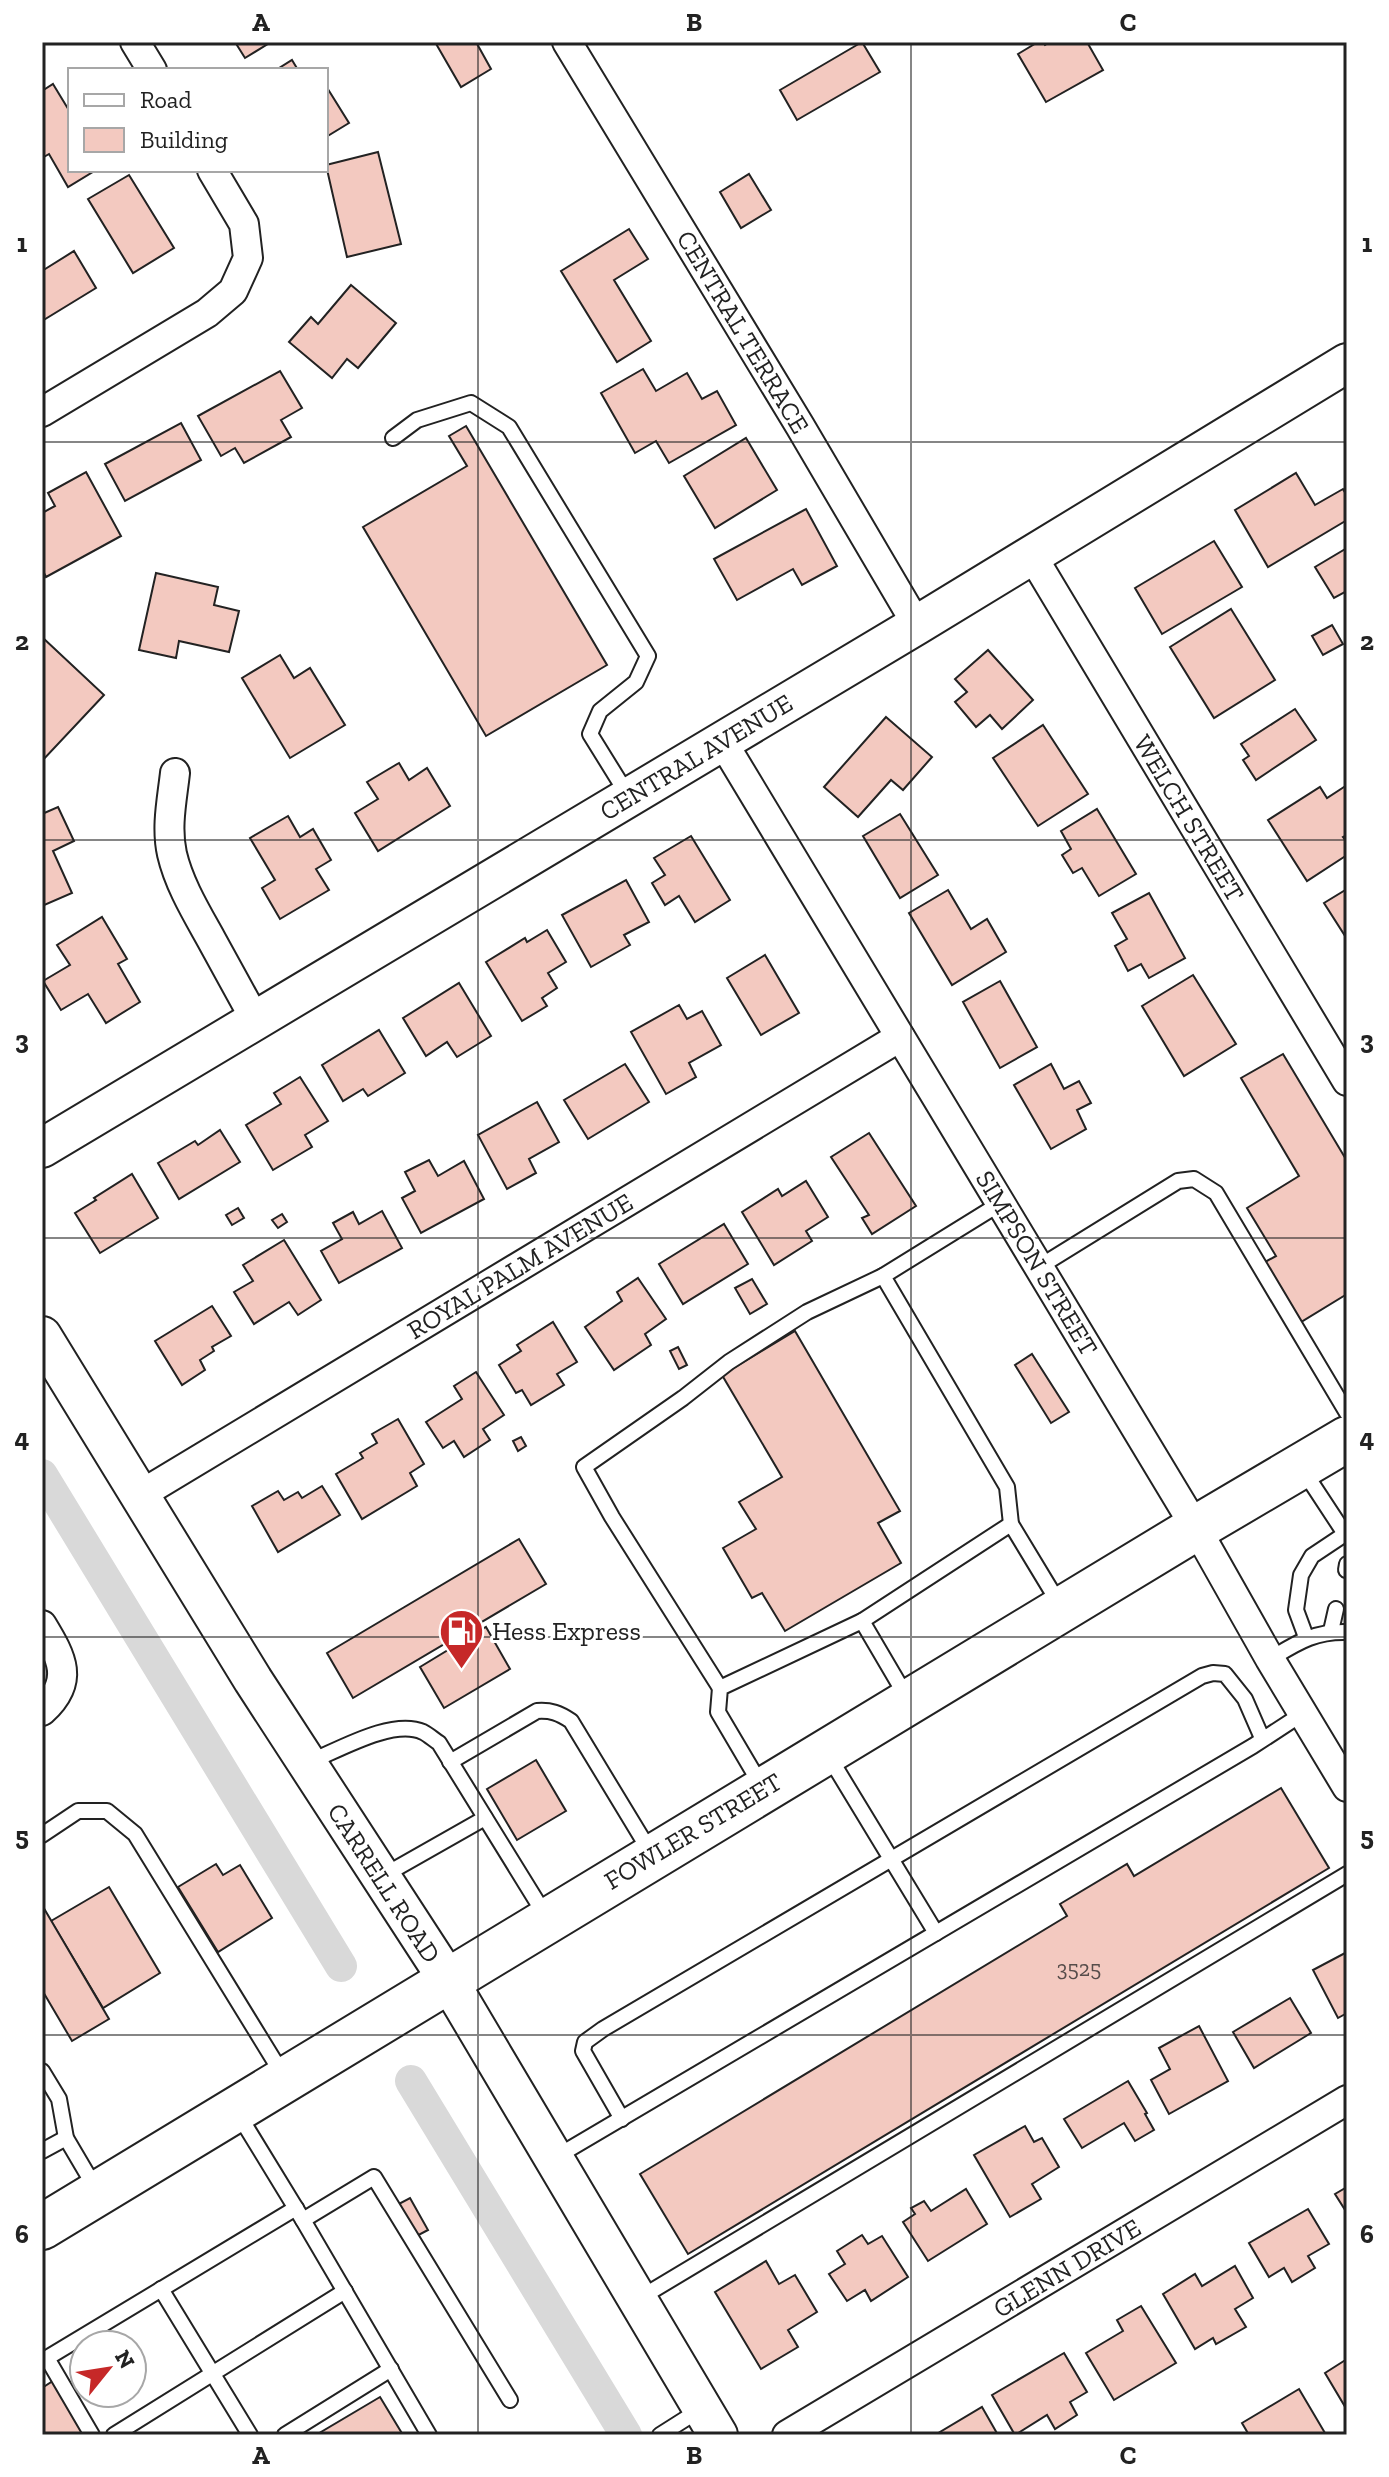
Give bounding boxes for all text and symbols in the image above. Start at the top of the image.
text: A [252,6,270,38]
text: B [686,6,702,38]
text: C [1120,6,1136,38]
legend [68,68,328,172]
text: Road [140,85,192,114]
text: Building [140,125,228,154]
street label: CENTRAL TERRACE [670,225,816,439]
text: 1 [17,227,28,259]
text: 1 [1362,227,1373,259]
text: 2 [15,625,29,657]
text: 2 [1360,625,1374,657]
street label: CENTRAL AVENUE [594,687,798,827]
street label: WELCH STREET [1127,729,1251,907]
text: 3 [15,1024,29,1056]
text: 3 [1360,1024,1374,1056]
street label: SIMPSON STREET [969,1165,1105,1361]
street label: ROYAL PALM AVENUE [401,1186,639,1346]
text: 4 [15,1422,30,1454]
text: 4 [1360,1422,1375,1454]
fuel station icon: Hess Express [437,1607,485,1670]
place label: Hess Express [492,1615,641,1647]
street label: FOWLER STREET [598,1765,788,1897]
street label: CARRELL ROAD [321,1797,447,1969]
text: 5 [15,1820,29,1852]
text: 5 [1360,1820,1374,1852]
house number: 3525 [1057,1955,1101,1982]
street label: GLENN DRIVE [987,2211,1147,2325]
text: 6 [15,2218,29,2250]
text: 6 [1360,2218,1374,2250]
north arrow [68,2329,148,2409]
text: N [109,2345,141,2373]
text: A [252,2439,270,2471]
text: B [686,2439,702,2471]
text: C [1120,2439,1136,2471]

